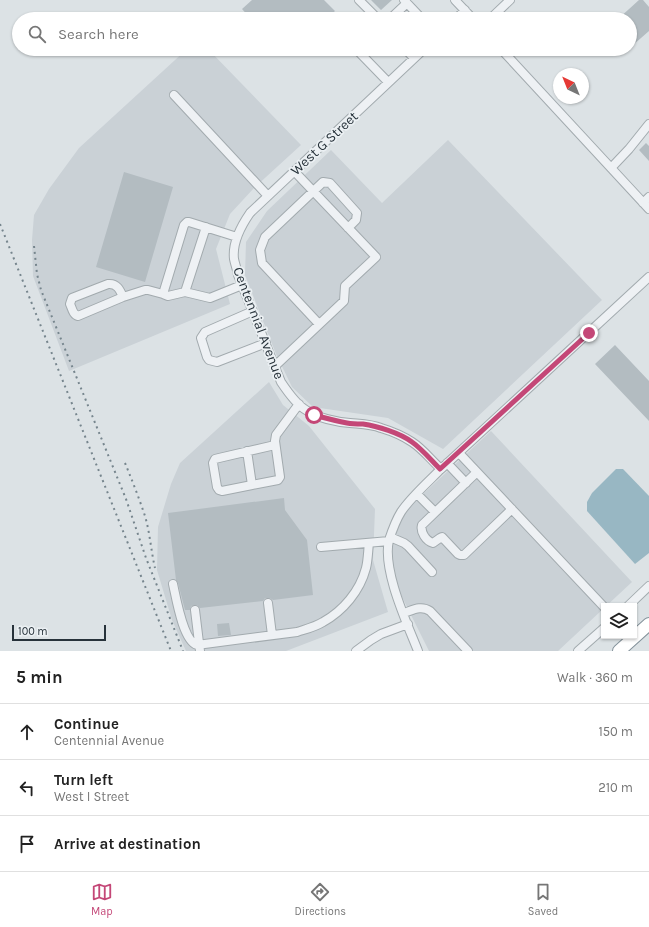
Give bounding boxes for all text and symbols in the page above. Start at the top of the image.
search box [12,12,637,56]
icon: search [26,23,48,45]
text: Search here [58,25,139,43]
north arrow [553,68,589,104]
street label: West G Street [287,108,362,179]
street label: Centennial Avenue [229,265,288,382]
route end [580,324,598,342]
route start [305,406,323,424]
map controls [601,603,637,639]
button: layers [601,603,637,639]
scale bar [12,623,106,642]
text: 100 m [18,625,48,638]
text: 5 min [16,667,63,687]
text: Walk · 360 m [557,670,633,685]
text: Continue [54,715,119,733]
icon: ahead [16,721,38,743]
text: 150 m [598,724,633,739]
text: Centennial Avenue [54,733,164,748]
text: Turn left [54,771,113,789]
icon: left [16,777,38,799]
text: 210 m [598,780,633,795]
text: West I Street [54,789,129,804]
icon: arrive [16,833,38,855]
text: Arrive at destination [54,835,201,853]
tab: Map [91,881,113,918]
tab: Directions [294,881,346,918]
tab: Saved [528,881,558,918]

